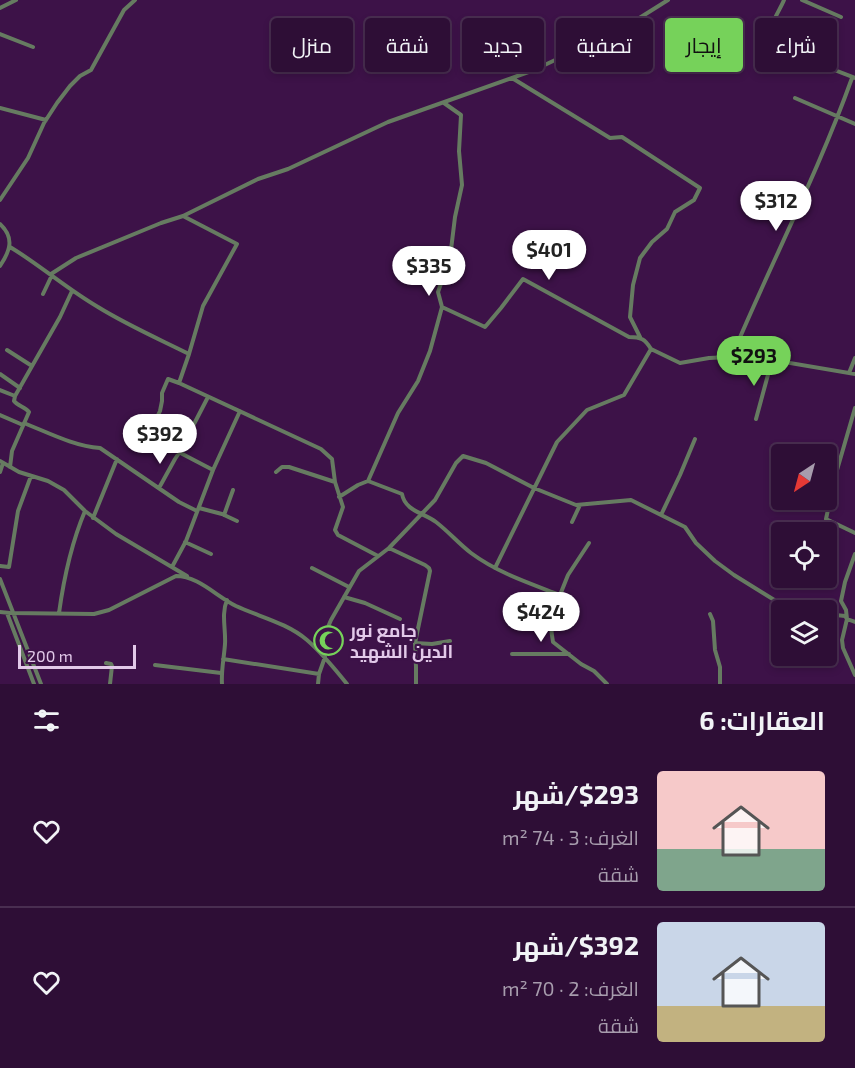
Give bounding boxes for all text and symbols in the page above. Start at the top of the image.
chip: منزل [271,18,353,72]
chip: شقة [365,18,450,72]
chip: جديد [462,18,544,72]
chip: تصفية [556,18,653,72]
chip: إيجار [665,18,743,72]
chip: شراء [755,18,837,72]
pin: $312 [740,181,812,232]
text: $312 [754,188,798,212]
pin: $401 [513,230,585,281]
text: $401 [526,237,572,261]
pin: $335 [393,246,465,297]
text: $335 [406,253,452,277]
pin: $293 [718,336,790,387]
text: $293 [731,343,777,367]
pin: $392 [124,414,196,465]
text: $392 [137,421,183,445]
north arrow [771,444,837,510]
map controls [771,444,837,666]
button: locate [771,522,837,588]
pin: $424 [505,592,577,643]
text: $424 [517,599,565,623]
button: layers [771,600,837,666]
place label: جامع نور الدين الشهيد [349,619,453,663]
mosque icon: جامع نور الدين الشهيد [313,625,345,657]
scale bar [18,642,136,670]
text: 200 m [27,646,73,665]
icon: filters [30,704,63,737]
text: العقارات: 6 [699,704,825,735]
text: $293/شهر [513,778,639,809]
icon: home [705,795,777,867]
icon: heart [30,815,63,848]
text: الغرف: 3 · 74 m² [502,825,639,849]
text: شقة [598,862,639,886]
text: $392/شهر [513,929,639,960]
icon: home [705,946,777,1018]
icon: heart [30,966,63,999]
text: الغرف: 2 · 70 m² [502,976,639,1000]
text: شقة [598,1013,639,1037]

